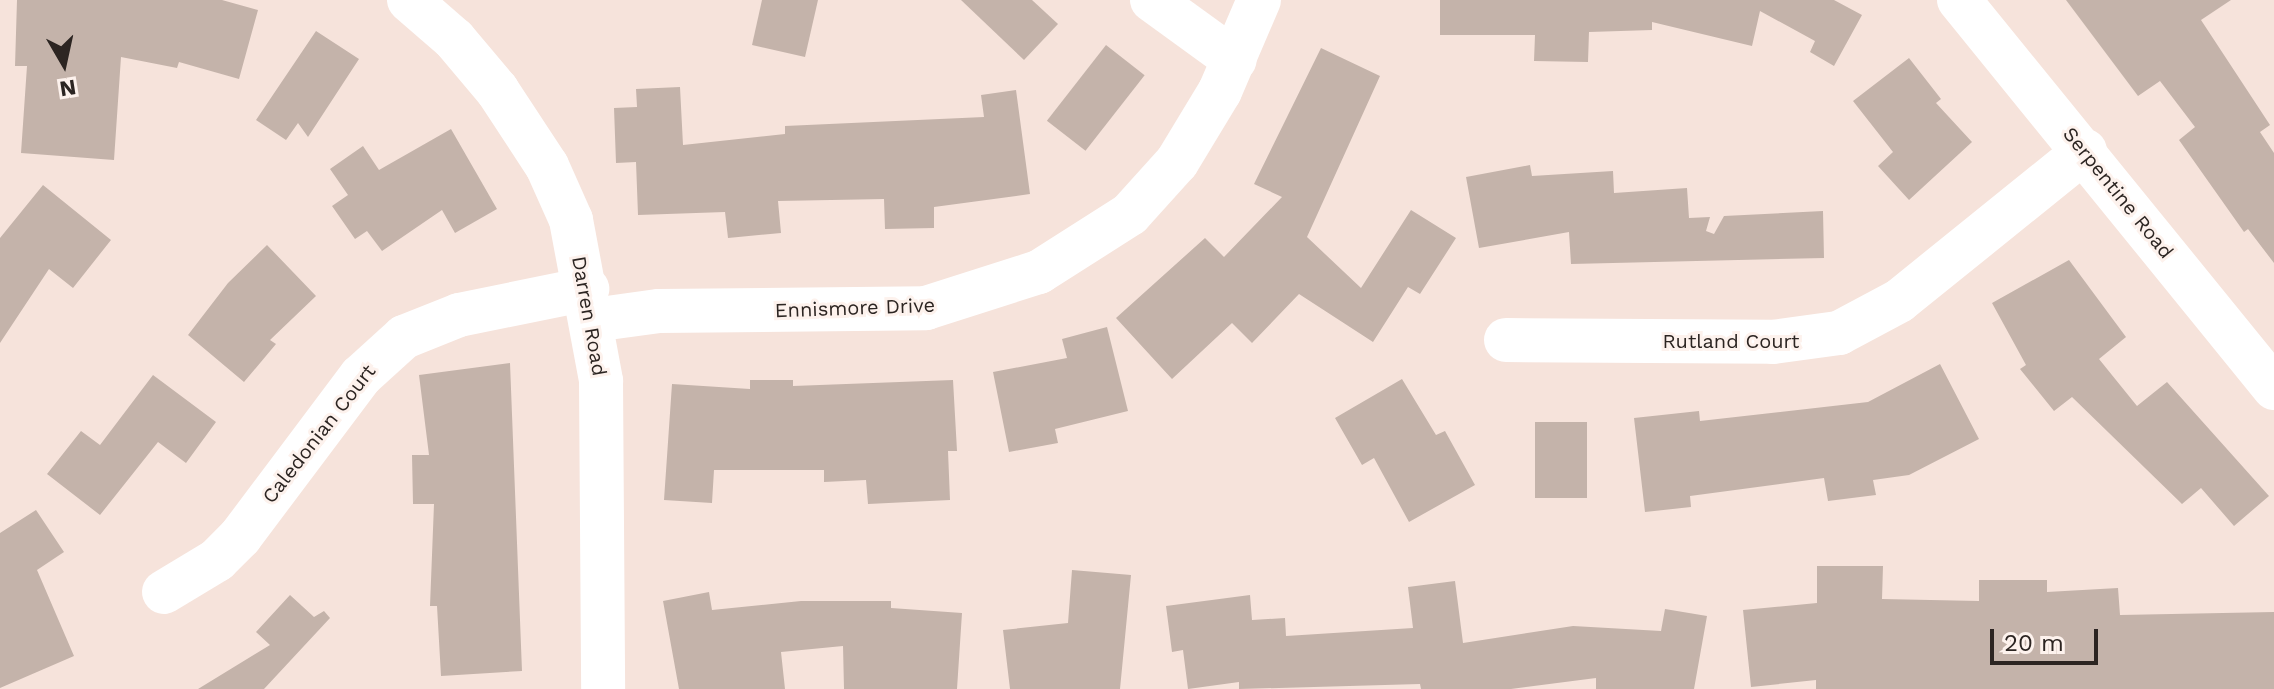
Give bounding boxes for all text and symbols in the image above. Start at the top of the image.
north arrow [24,24,104,104]
text: N [58,75,78,102]
street label: Serpentine Road [2058,122,2178,264]
street label: Darren Road [567,254,611,378]
street label: Ennismore Drive [774,293,936,323]
street label: Rutland Court [1663,329,1799,353]
street label: Caledonian Court [257,360,381,508]
scale bar [1994,613,2102,663]
text: 20 m [2004,629,2064,657]

